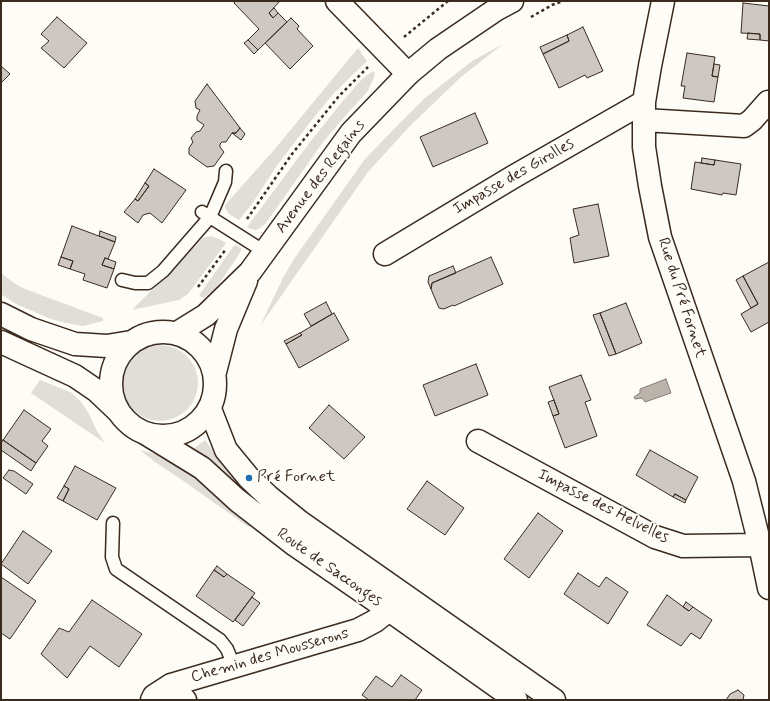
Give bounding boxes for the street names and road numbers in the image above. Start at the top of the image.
street label: Avenue des Regains [272,117,370,237]
street label: Impasse des Girolles [450,135,578,219]
street label: Rue du Pré Fornet [653,235,709,361]
street label: Impasse des Helvelles [534,466,672,548]
street label: Route de Sacconges [273,525,385,611]
street label: Chemin des Mousserons [189,624,351,688]

